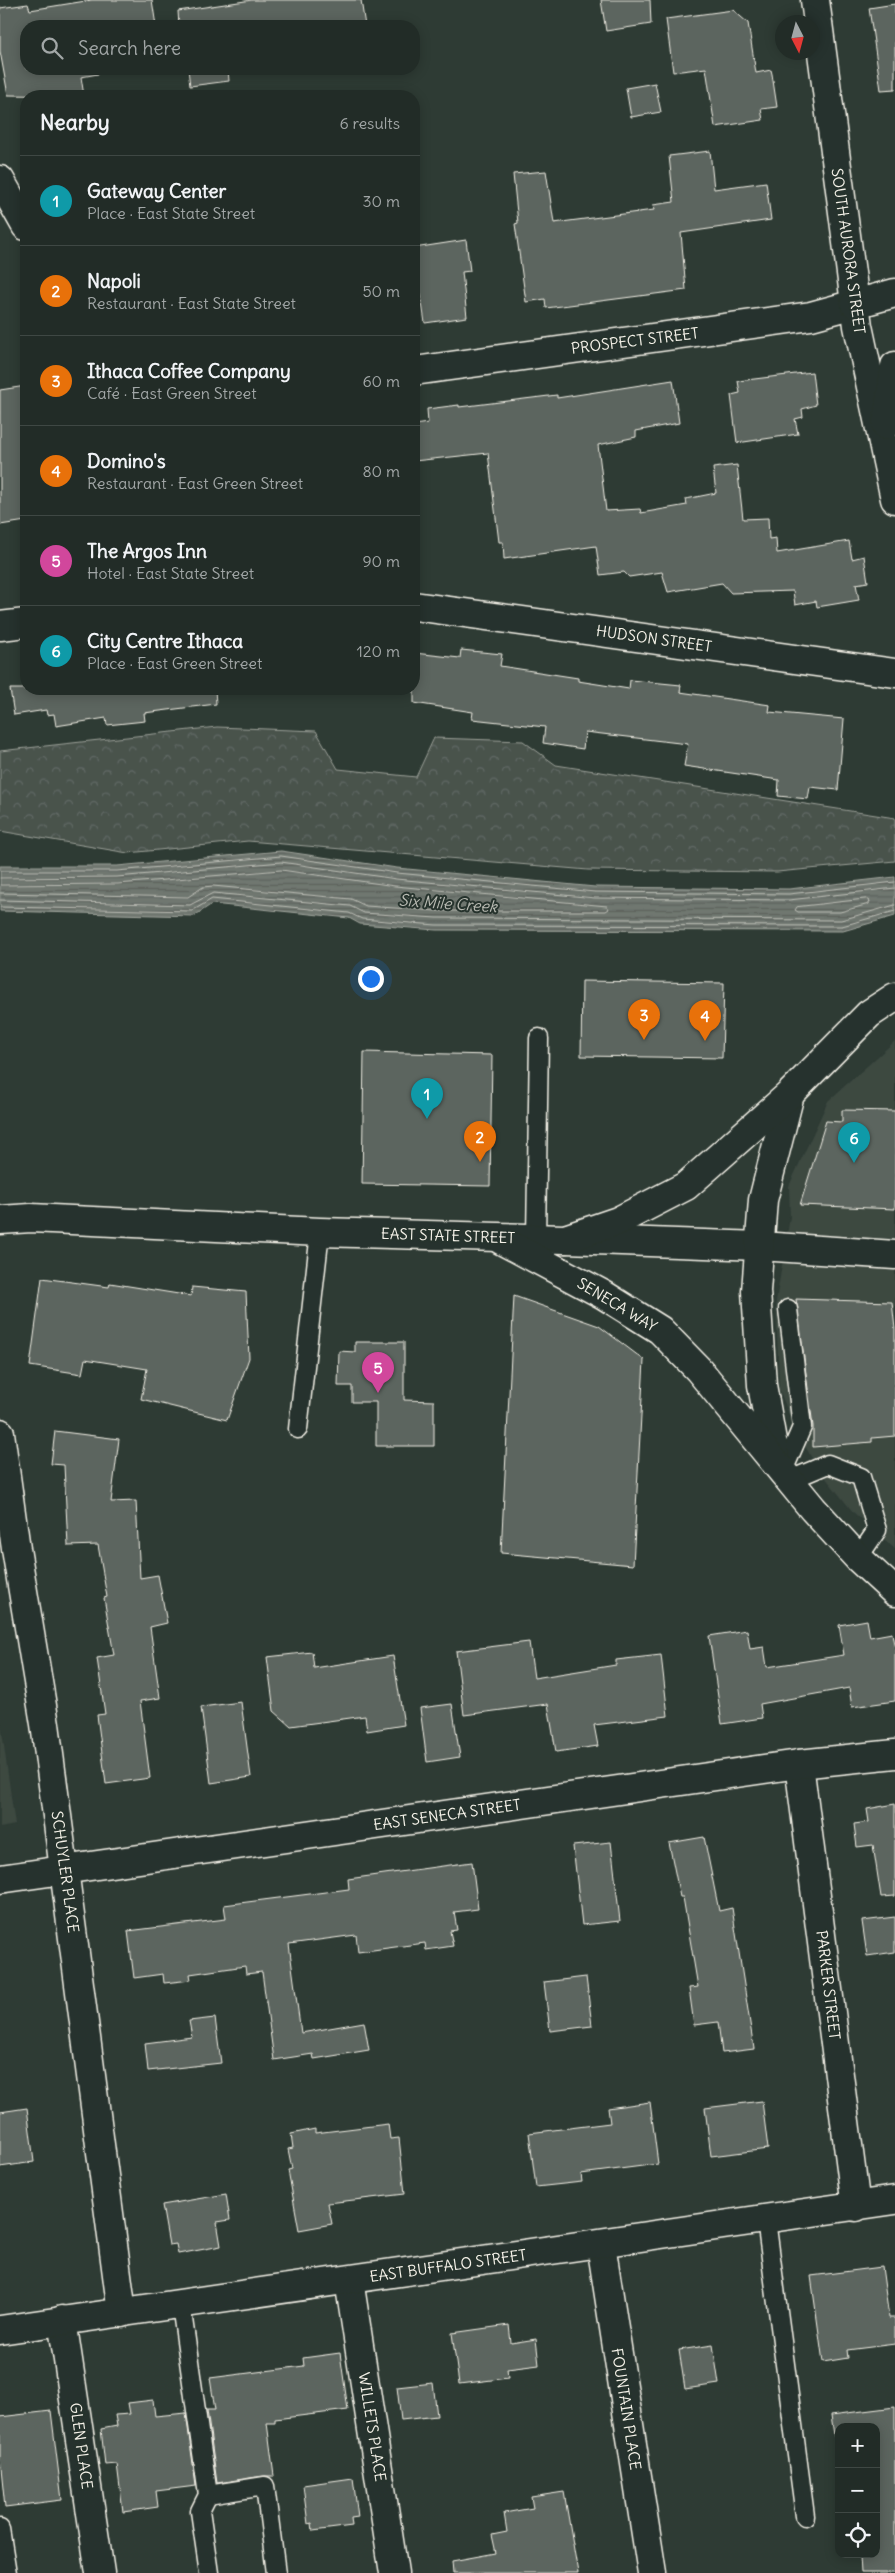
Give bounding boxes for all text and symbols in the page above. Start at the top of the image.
north arrow [775,15,820,60]
search box [20,20,420,75]
icon: search [38,34,66,62]
text: Search here [78,36,181,60]
text: Nearby [40,109,110,136]
text: 6 results [339,113,400,133]
street label: SOUTH AURORA STREET [827,167,870,335]
text: Gateway Center [87,179,226,203]
text: 1 [53,191,59,211]
text: 30 m [363,191,400,211]
text: Place · East State Street [87,203,255,223]
text: Napoli [87,269,141,293]
text: 2 [52,281,60,301]
text: 50 m [362,281,400,301]
text: Restaurant · East State Street [87,293,296,313]
street label: PROSPECT STREET [570,323,700,358]
text: Ithaca Coffee Company [87,359,291,383]
text: 3 [51,371,61,391]
text: 60 m [362,371,400,391]
text: Café · East Green Street [87,383,257,403]
text: Domino's [87,449,166,473]
text: 4 [51,461,61,481]
text: 80 m [362,461,400,481]
text: Restaurant · East Green Street [87,473,303,493]
text: The Argos Inn [87,539,207,563]
text: 5 [51,551,61,571]
text: 90 m [362,551,400,571]
text: Hotel · East State Street [87,563,254,583]
street label: HUDSON STREET [595,621,713,656]
text: City Centre Ithaca [87,629,243,653]
text: 6 [51,641,61,661]
text: 120 m [357,641,400,661]
text: Place · East Green Street [87,653,262,673]
water label: Six Mile Creek [398,890,500,917]
your location [358,966,384,992]
pin: 3 [628,999,660,1040]
pin: 4 [689,1000,721,1041]
pin: 1 [411,1078,443,1119]
pin: 2 [464,1121,496,1162]
pin: 6 [838,1122,870,1163]
street label: EAST STATE STREET [381,1224,515,1247]
street label: SENECA WAY [574,1273,661,1336]
pin: 5 [362,1352,394,1393]
street label: EAST SENECA STREET [372,1795,522,1834]
street label: SCHUYLER PLACE [48,1810,83,1934]
street label: PARKER STREET [812,1929,845,2041]
street label: EAST BUFFALO STREET [368,2245,528,2286]
street label: FOUNTAIN PLACE [607,2347,646,2471]
street label: WILLETS PLACE [354,2371,391,2483]
street label: GLEN PLACE [66,2401,97,2491]
map controls [835,2423,880,2558]
button: + [835,2423,880,2468]
button: − [835,2468,880,2513]
button: locate [835,2513,880,2558]

